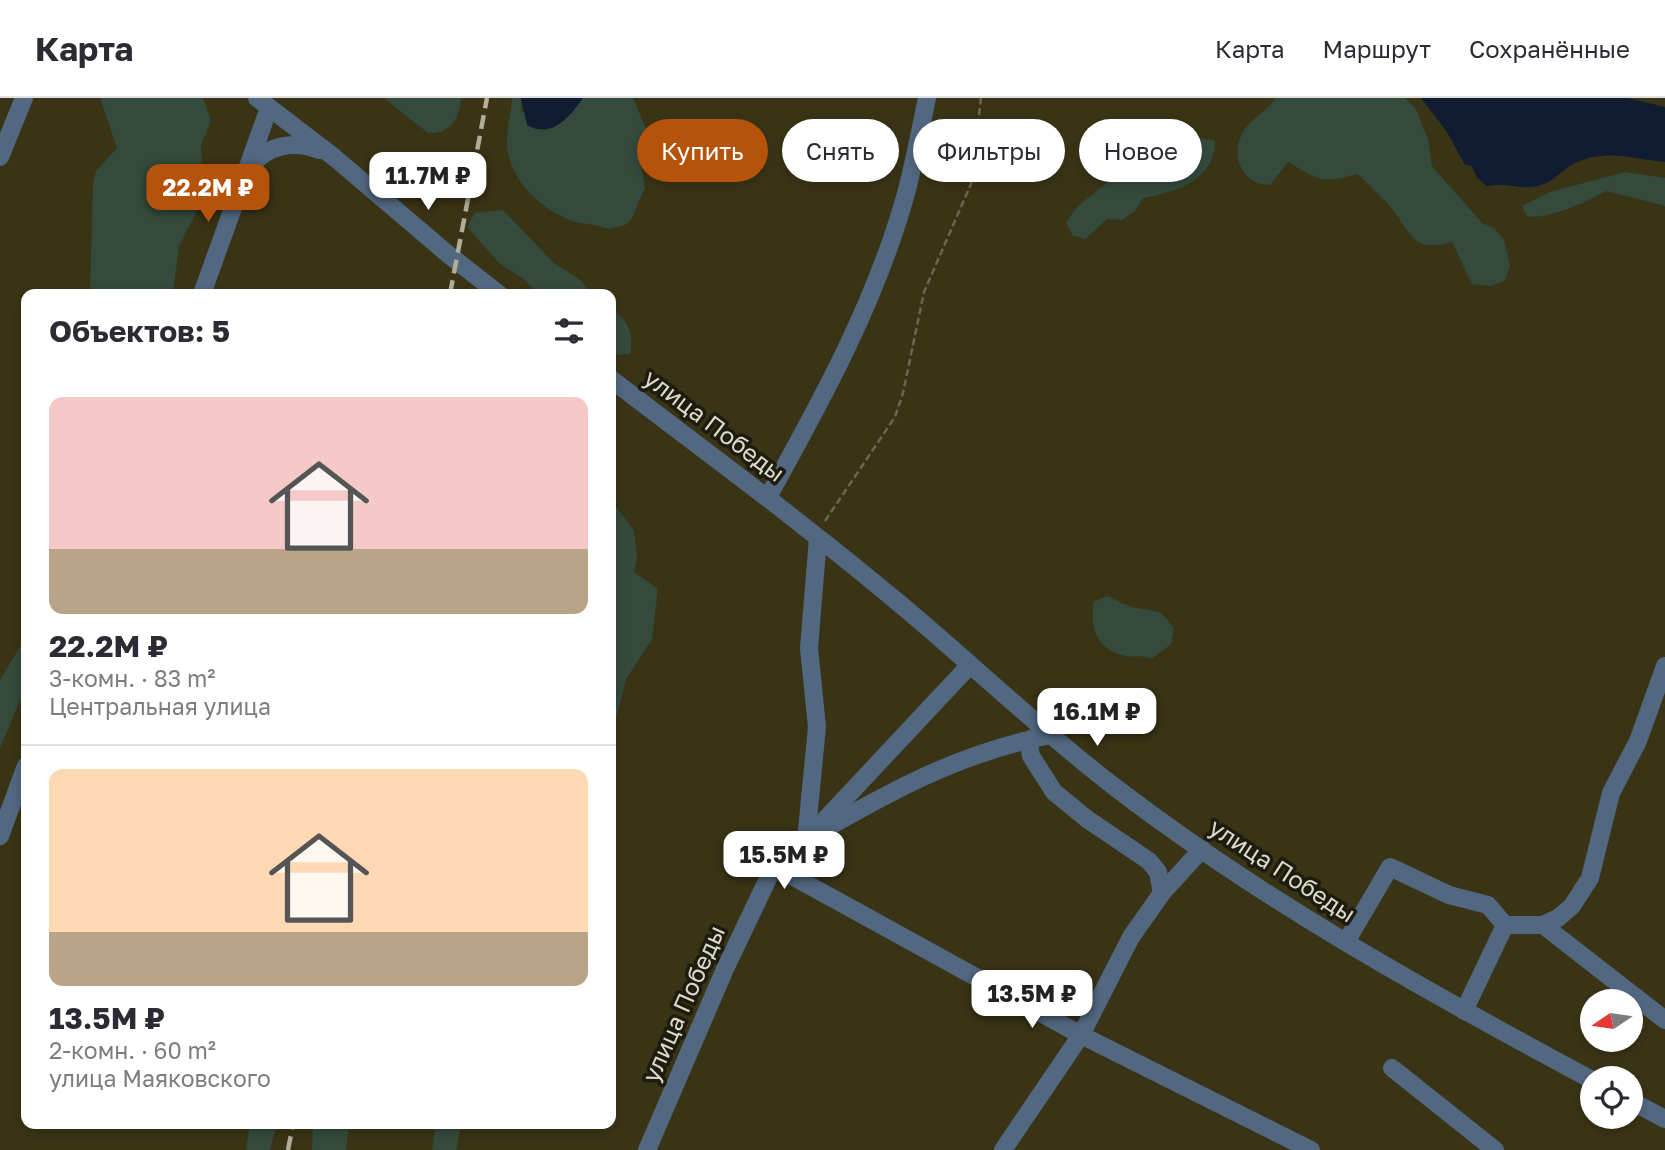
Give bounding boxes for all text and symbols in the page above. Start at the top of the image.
text: Карта [35,29,134,68]
text: Карта [1215,34,1285,63]
text: Маршрут [1323,34,1431,63]
text: Сохранённые [1469,34,1630,63]
chip: Купить [637,119,768,182]
chip: Снять [782,119,899,182]
chip: Фильтры [913,119,1065,182]
chip: Новое [1079,119,1202,182]
pin: 11.7M ₽ [363,152,493,212]
text: 11.7M ₽ [385,161,471,189]
pin: 22.2M ₽ [143,164,273,224]
text: 22.2M ₽ [162,173,254,201]
icon: filters [550,312,588,350]
text: Объектов: 5 [49,313,230,349]
street label: улица Победы [639,362,791,487]
icon: home [256,443,382,569]
text: 22.2M ₽ [49,628,168,664]
text: 3-комн. · 83 m² [49,664,216,692]
pin: 16.1M ₽ [1032,688,1162,748]
text: Центральная улица [49,692,271,720]
text: 16.1M ₽ [1053,697,1141,725]
street label: улица Победы [1204,812,1361,928]
icon: home [256,815,382,941]
pin: 15.5M ₽ [719,832,849,891]
text: 15.5M ₽ [739,840,829,868]
street label: улица Победы [635,920,730,1086]
pin: 13.5M ₽ [967,970,1097,1030]
text: 13.5M ₽ [987,979,1077,1007]
north arrow [1580,989,1643,1052]
map controls [1580,989,1643,1129]
text: 13.5M ₽ [49,1000,165,1036]
text: 2-комн. · 60 m² [49,1036,216,1064]
text: улица Маяковского [49,1064,271,1092]
button: locate [1580,1066,1643,1129]

